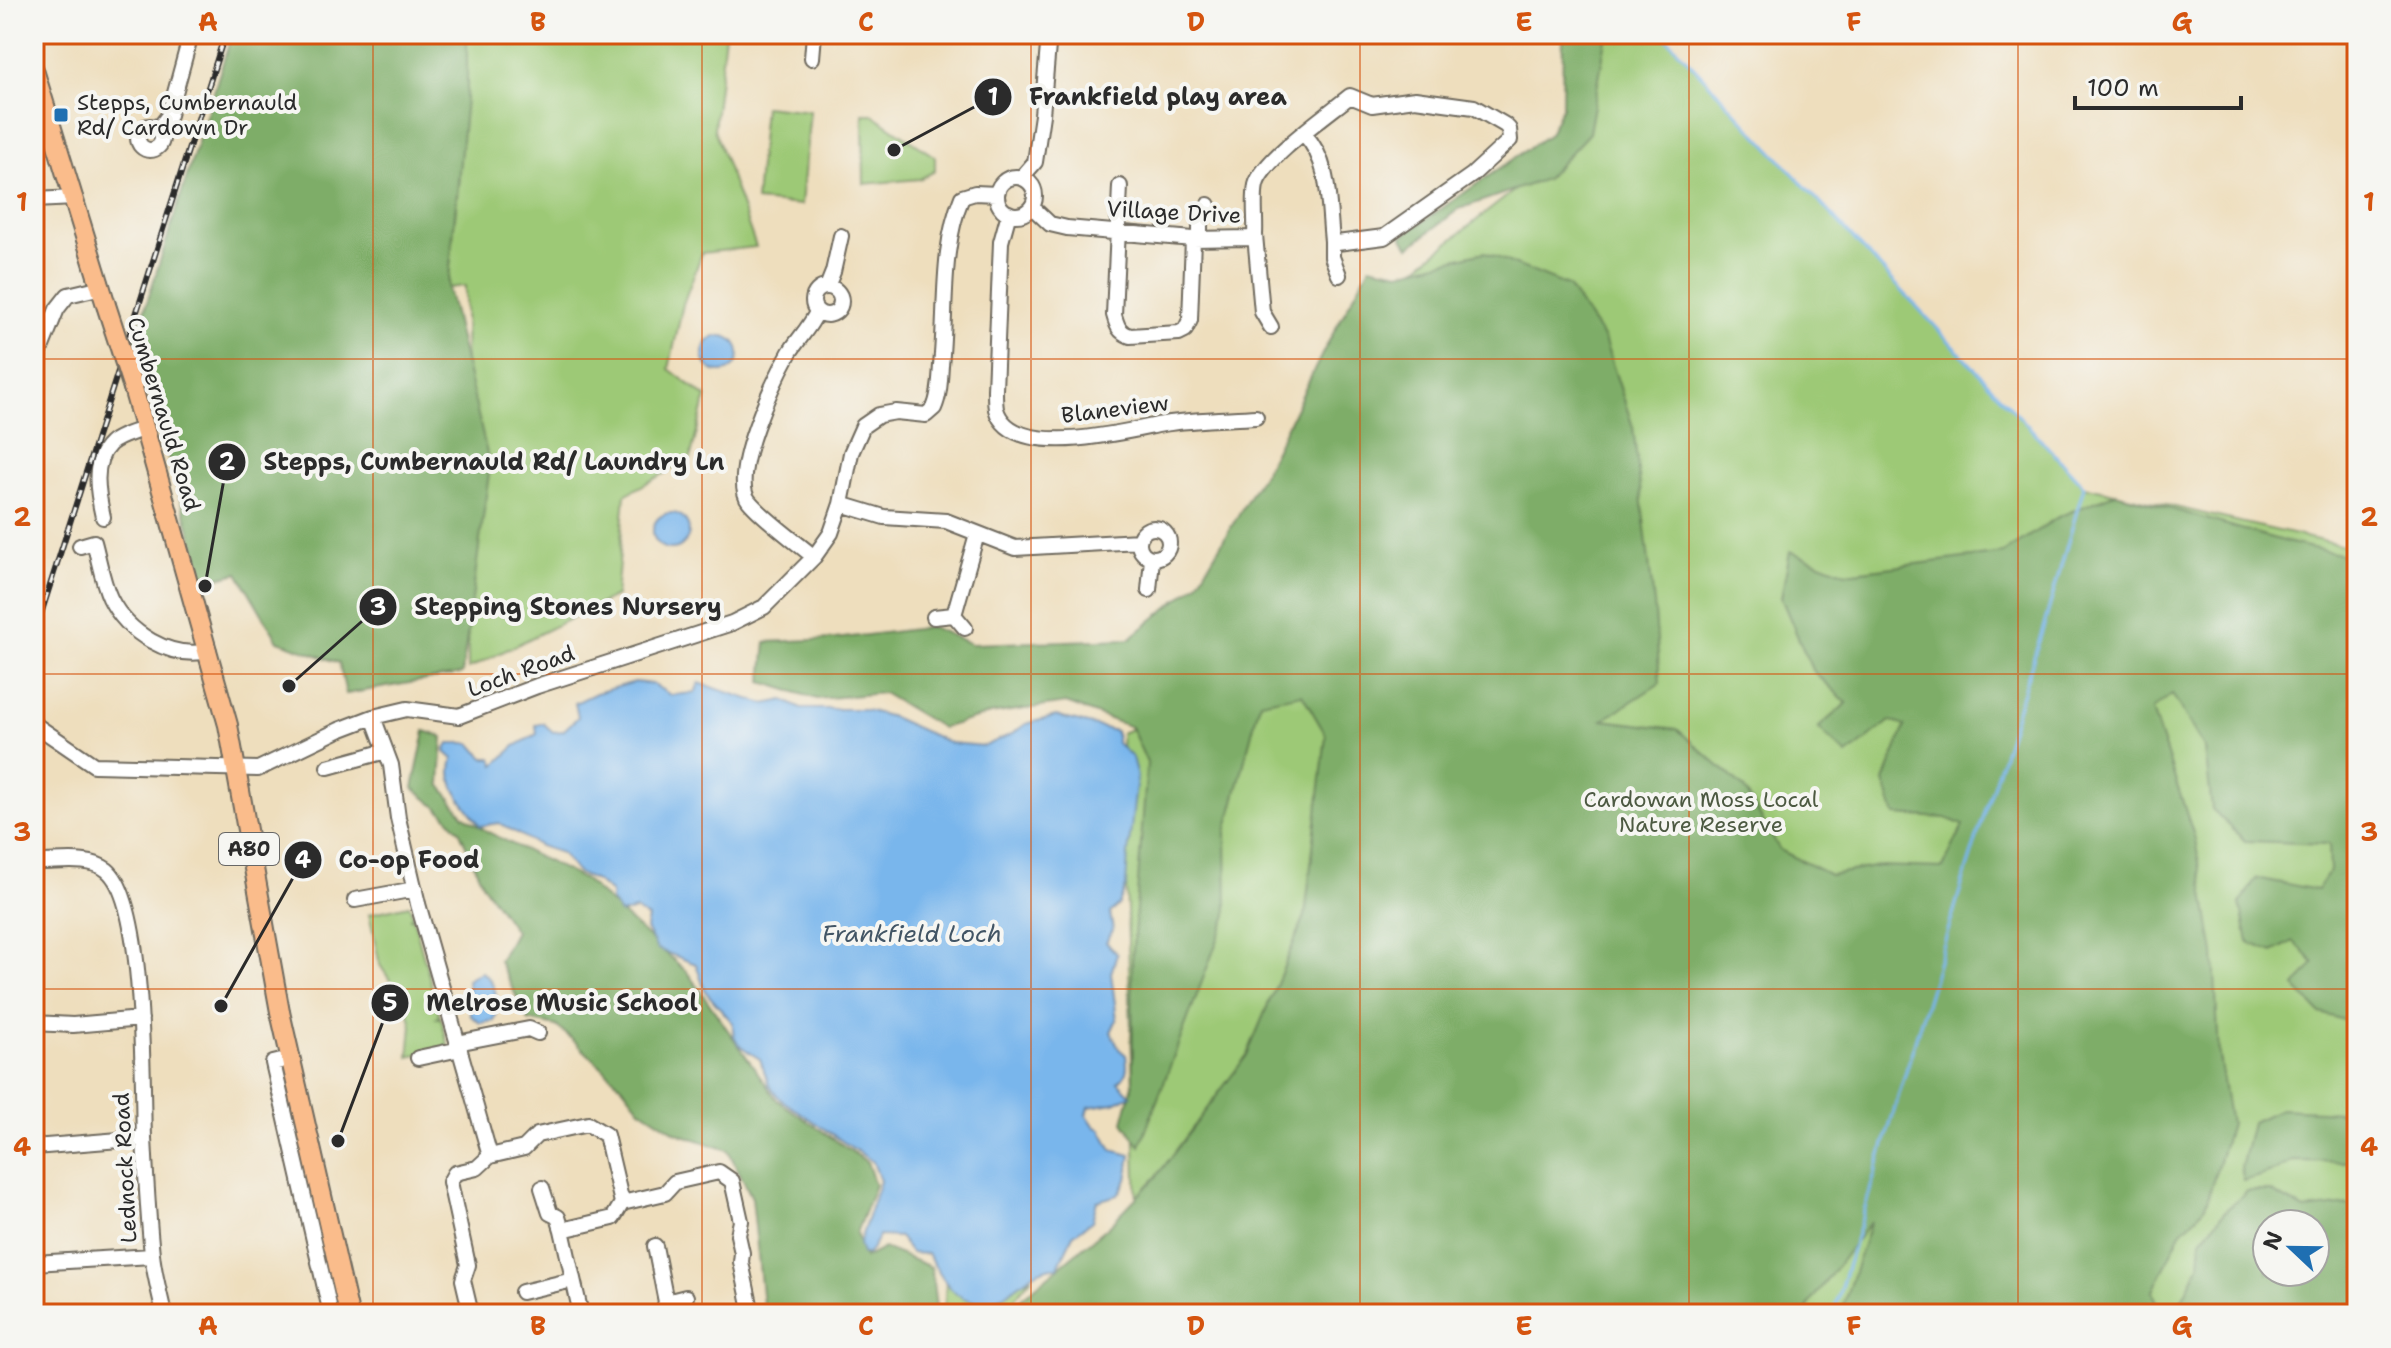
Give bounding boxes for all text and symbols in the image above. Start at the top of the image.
text: A [198,4,218,39]
text: B [530,4,546,39]
text: C [858,4,874,39]
text: D [1187,4,1205,39]
text: E [1515,4,1533,39]
text: F [1846,4,1862,39]
text: G [2172,4,2193,39]
scale bar [2075,60,2241,110]
text: 100 m [2087,72,2159,104]
callout: Frankfield play area [973,73,1303,121]
text: 1 [988,81,998,113]
text: Frankfield play area [1029,81,1287,113]
place label: Stepps, Cumbernauld Rd/ Cardown Dr [77,88,297,142]
marker: Stepps, Cumbernauld Rd/ Cardown Dr [52,106,70,124]
text: 1 [16,184,28,219]
text: 1 [2363,184,2375,219]
street label: Village Drive [1106,194,1242,230]
street label: Cumbernauld Road [121,313,207,515]
street label: Blaneview [1060,388,1170,430]
callout: Stepps, Cumbernauld Rd/ Laundry Ln [207,438,740,486]
text: 2 [219,446,236,478]
text: Stepps, Cumbernauld Rd/ Laundry Ln [264,446,724,478]
text: 2 [13,499,31,534]
text: 2 [2360,499,2378,534]
callout: Stepping Stones Nursery [358,583,737,631]
text: 3 [370,591,386,623]
text: Stepping Stones Nursery [414,591,722,623]
street label: Loch Road [463,638,579,704]
park label: Cardowan Moss Local Nature Reserve [1584,785,1819,839]
text: 3 [13,814,31,849]
text: 3 [2360,814,2378,849]
road number: A80 [219,833,279,865]
callout: Co-op Food [283,836,496,884]
text: 4 [295,844,312,876]
text: Co-op Food [338,844,480,876]
water label: Frankfield Loch [822,918,1002,950]
callout: Melrose Music School [370,979,714,1027]
text: 5 [383,987,398,1019]
text: Melrose Music School [426,987,698,1019]
street label: Lednock Road [107,1092,143,1244]
text: 4 [13,1129,31,1164]
text: 4 [2360,1129,2378,1164]
north arrow [2251,1208,2331,1288]
text: N [2256,1227,2290,1254]
text: A [198,1308,218,1343]
text: B [530,1308,546,1343]
text: C [858,1308,874,1343]
text: D [1187,1308,1205,1343]
text: E [1515,1308,1533,1343]
text: F [1846,1308,1862,1343]
text: G [2172,1308,2193,1343]

